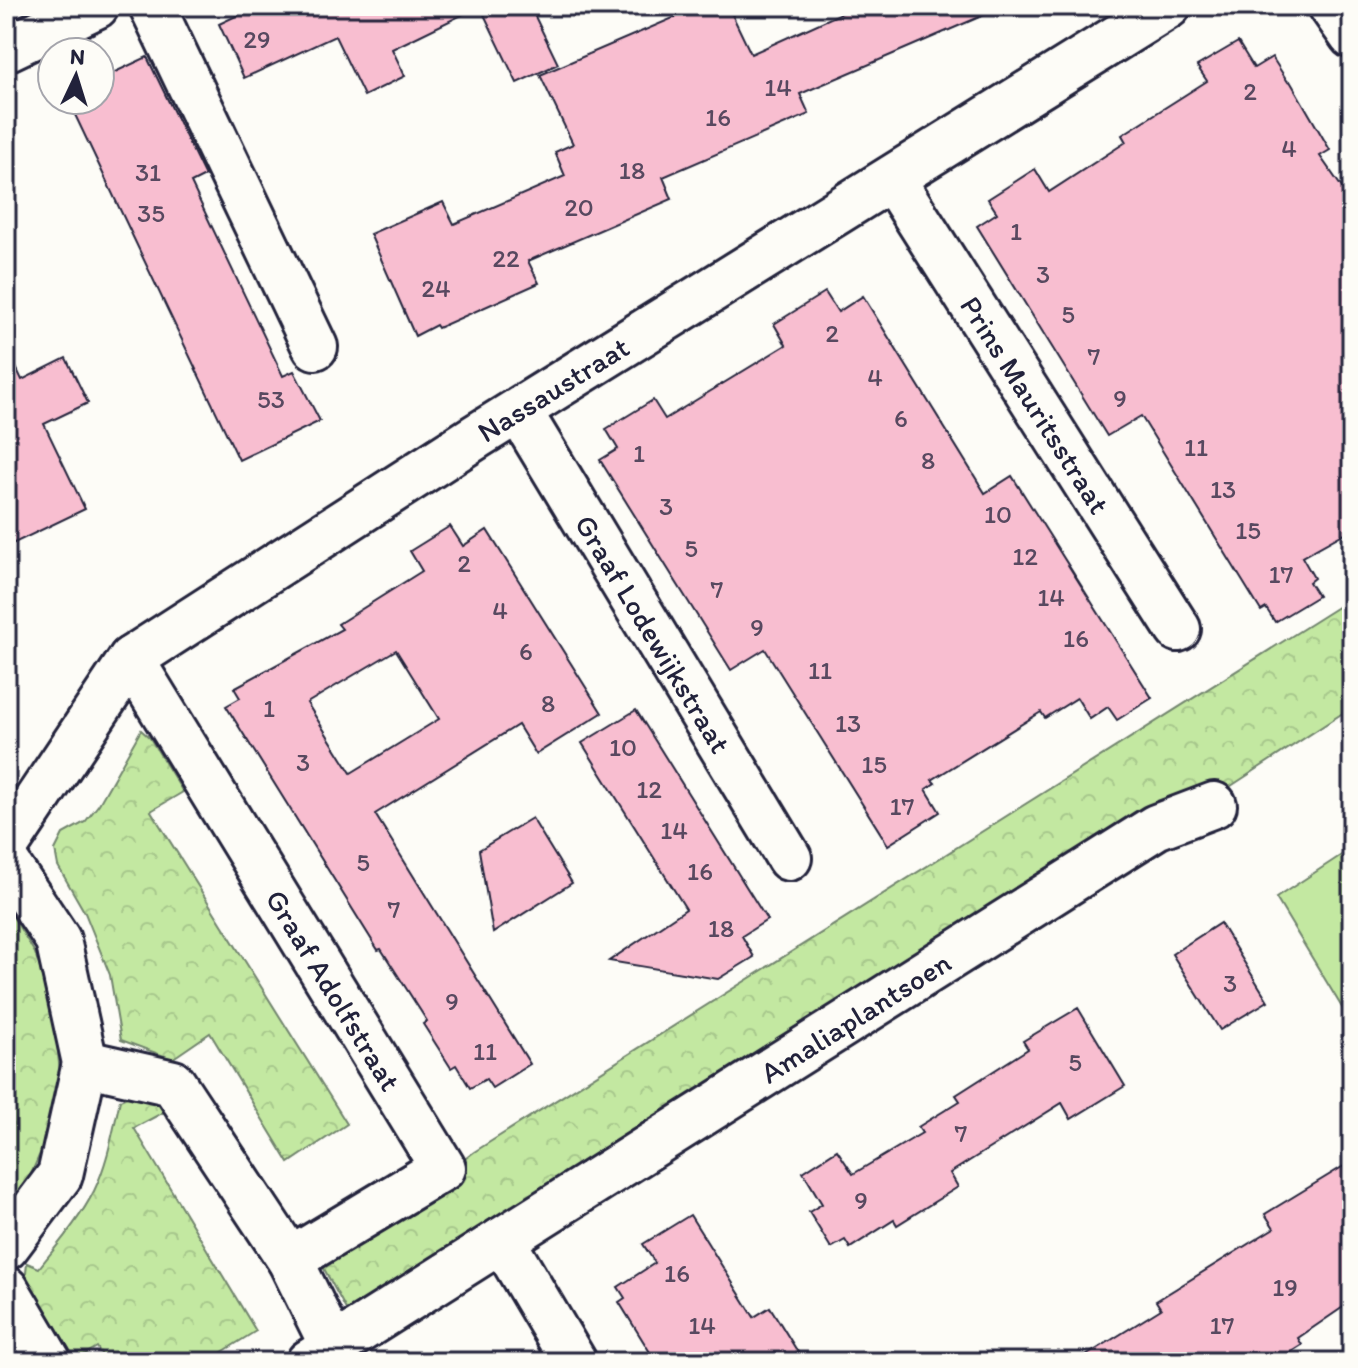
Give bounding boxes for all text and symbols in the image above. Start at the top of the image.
house number: 29 [243,23,271,55]
north arrow [36,36,116,116]
text: N [69,43,86,71]
house number: 14 [764,71,792,103]
house number: 2 [1243,75,1257,107]
house number: 16 [705,101,731,133]
house number: 4 [1281,132,1297,164]
house number: 18 [619,154,645,186]
house number: 31 [135,156,161,188]
house number: 20 [564,191,594,223]
house number: 35 [137,197,165,229]
house number: 1 [1010,215,1022,247]
house number: 22 [492,242,520,274]
house number: 3 [1036,258,1050,290]
house number: 24 [421,272,451,304]
street label: Prins Mauritsstraat [953,289,1118,521]
house number: 5 [1061,298,1075,330]
house number: 2 [825,317,839,349]
street label: Nassaustraat [470,328,636,450]
house number: 7 [1088,340,1101,372]
house number: 4 [867,361,883,393]
house number: 9 [1113,382,1127,414]
house number: 53 [257,383,285,415]
house number: 6 [894,402,908,434]
house number: 11 [1184,431,1208,463]
house number: 1 [633,437,645,469]
house number: 8 [921,444,935,476]
house number: 13 [1210,473,1236,505]
house number: 3 [659,490,673,522]
house number: 10 [984,498,1012,530]
street label: Graaf Lodewijkstraat [567,508,740,760]
house number: 15 [1235,514,1261,546]
house number: 5 [684,532,698,564]
house number: 12 [1012,540,1038,572]
house number: 2 [457,547,471,579]
house number: 17 [1269,558,1294,590]
house number: 7 [711,573,724,605]
house number: 14 [1037,581,1065,613]
house number: 4 [492,594,508,626]
house number: 9 [750,611,764,643]
house number: 16 [1063,622,1089,654]
house number: 6 [519,635,533,667]
house number: 11 [808,654,832,686]
house number: 8 [541,687,555,719]
house number: 1 [263,692,275,724]
house number: 13 [835,707,861,739]
house number: 10 [609,731,637,763]
house number: 3 [296,746,310,778]
house number: 15 [861,748,887,780]
house number: 12 [636,773,662,805]
house number: 17 [890,790,915,822]
house number: 14 [660,814,688,846]
house number: 5 [356,846,370,878]
house number: 16 [687,855,713,887]
street label: Graaf Adolfstraat [258,882,410,1097]
house number: 7 [388,893,401,925]
house number: 18 [708,912,734,944]
street label: Amaliaplantsoen [753,943,957,1091]
house number: 3 [1223,967,1237,999]
house number: 9 [445,985,459,1017]
house number: 11 [473,1035,497,1067]
house number: 5 [1068,1046,1082,1078]
house number: 7 [955,1117,968,1149]
house number: 9 [854,1184,868,1216]
house number: 16 [664,1257,690,1289]
house number: 19 [1272,1271,1298,1303]
house number: 14 [688,1309,716,1341]
house number: 17 [1210,1309,1235,1341]

